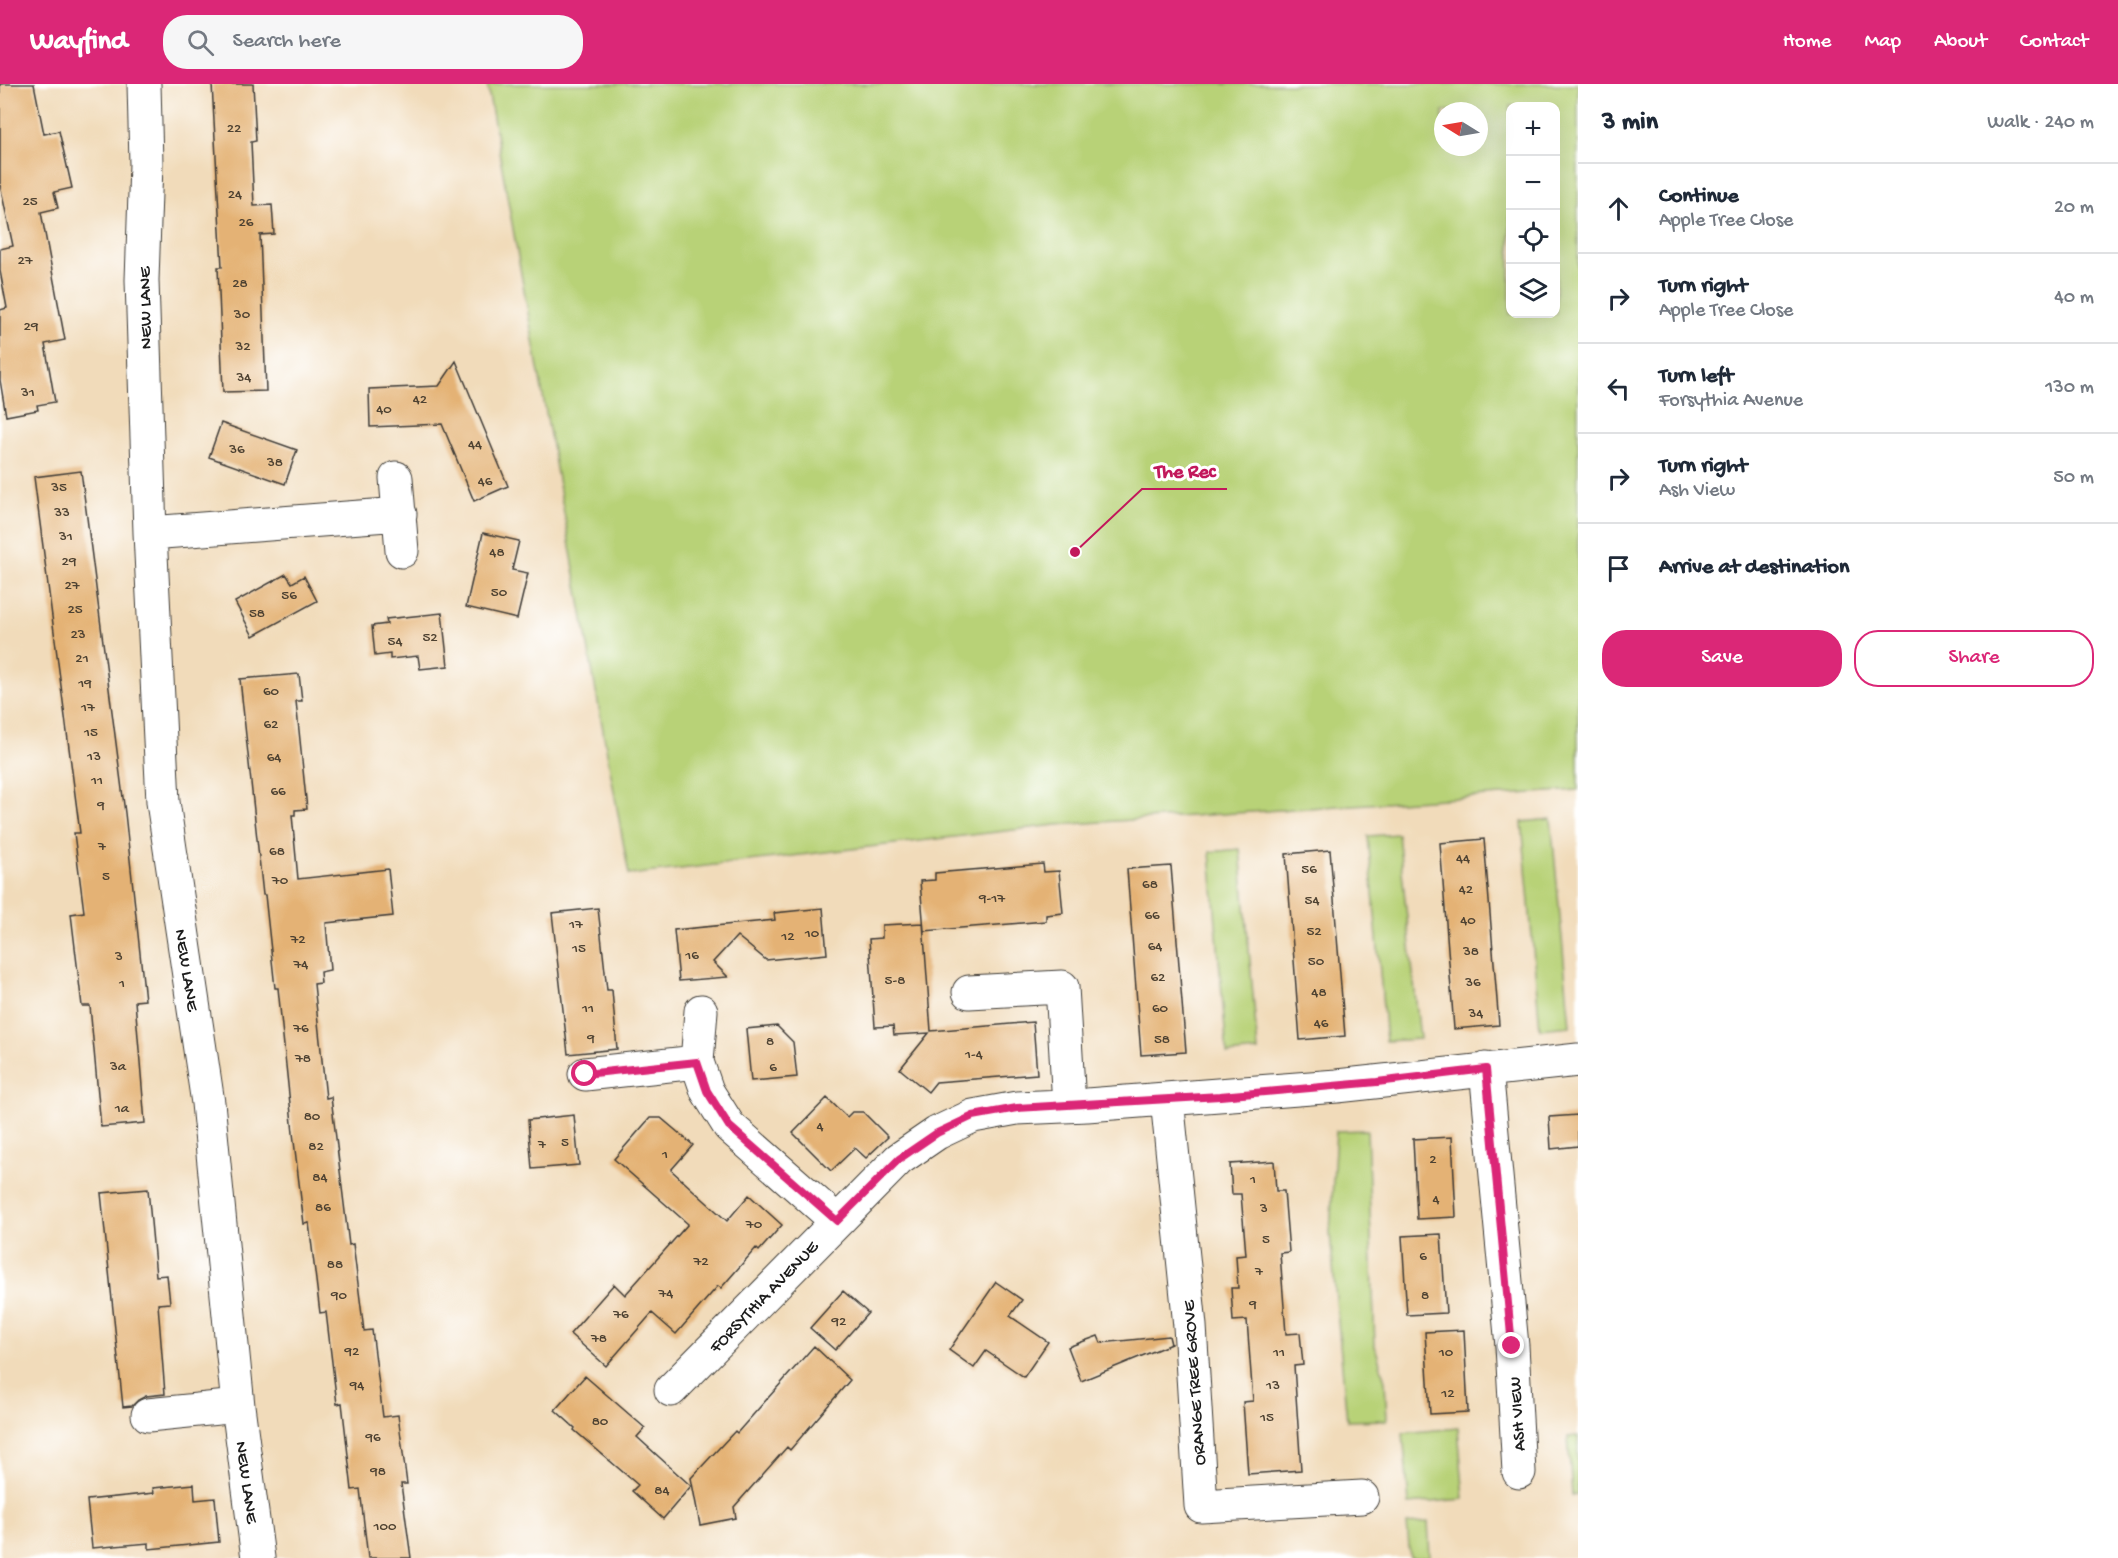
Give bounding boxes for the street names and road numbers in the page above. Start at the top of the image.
street label: NEW LANE [135,266,158,349]
street label: NEW LANE [169,928,202,1014]
street label: FORSYTHIA AVENUE [705,1237,824,1359]
street label: ORANGE TREE GROVE [1179,1299,1212,1466]
street label: ASH VIEW [1505,1376,1532,1452]
street label: NEW LANE [229,1440,262,1526]

